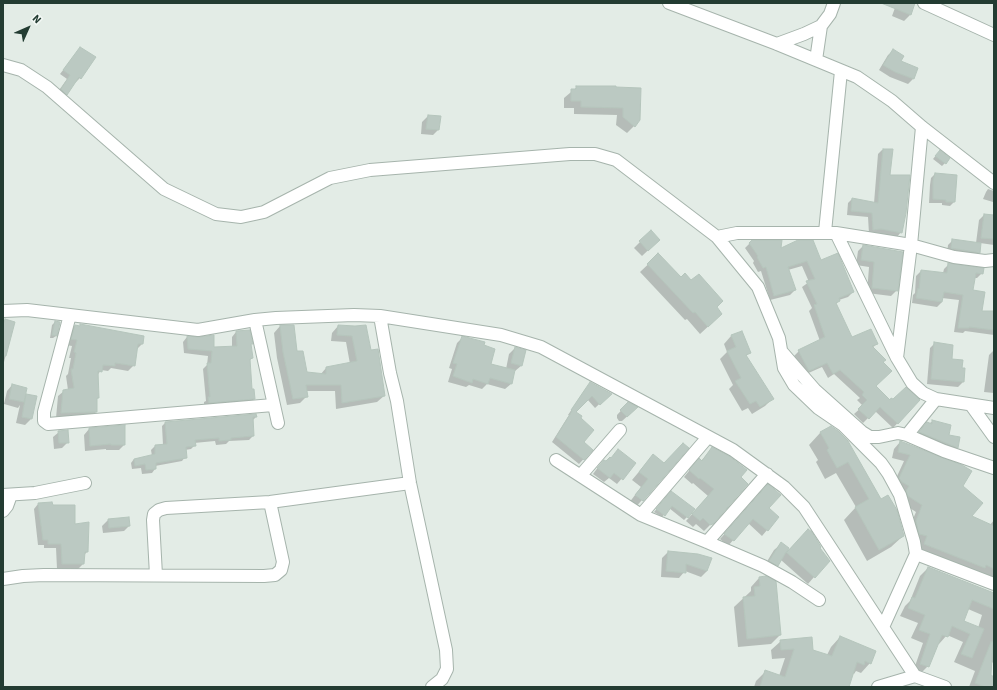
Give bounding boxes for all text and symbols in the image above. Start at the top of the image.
north arrow [8,8,48,48]
text: N [29,11,45,27]

